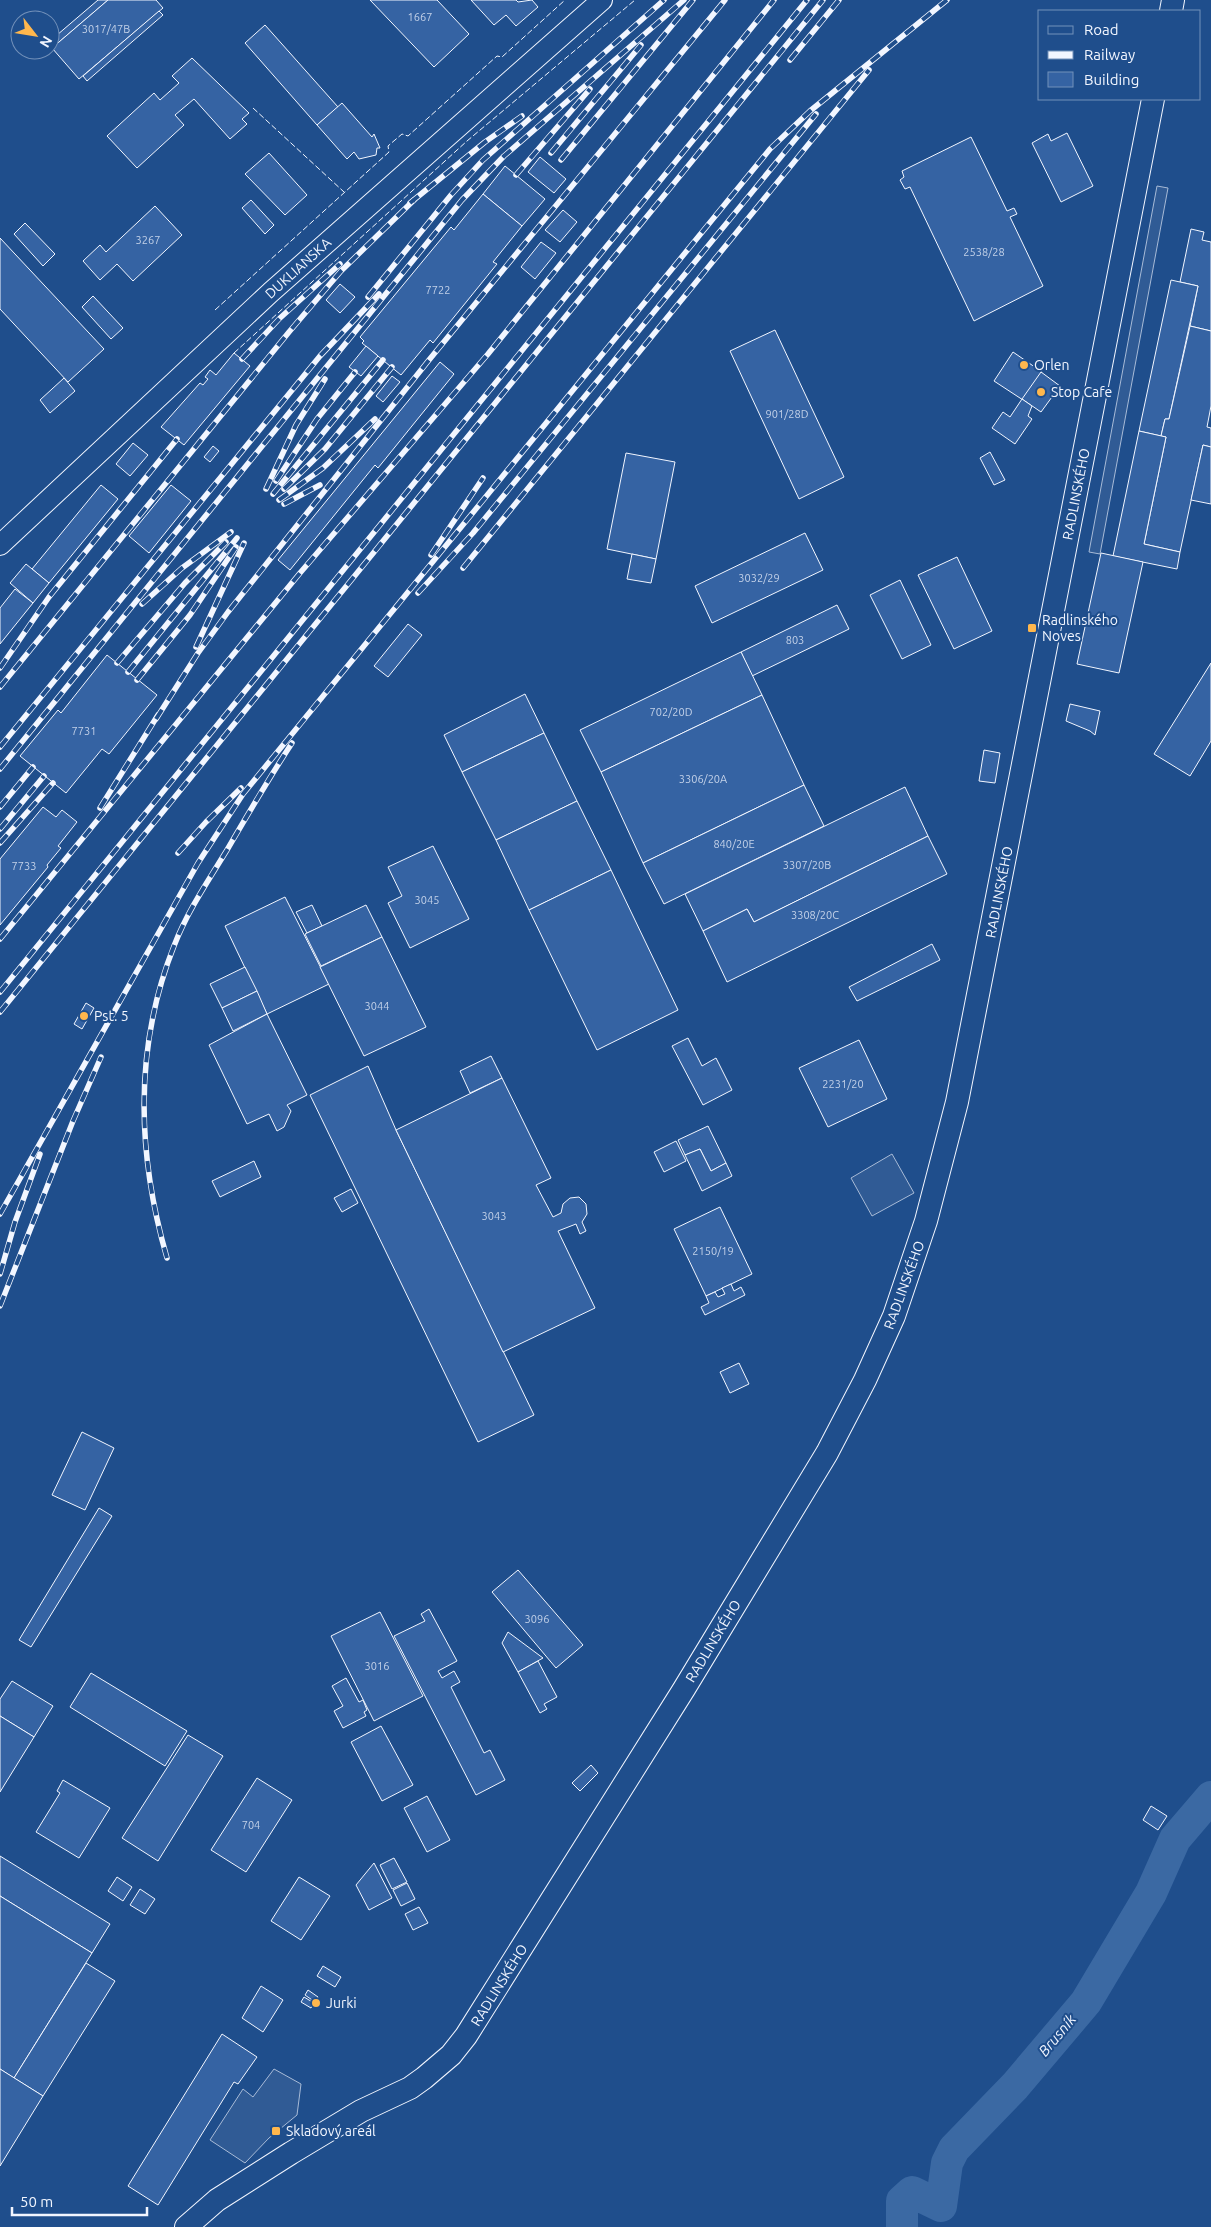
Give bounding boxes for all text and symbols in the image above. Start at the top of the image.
north arrow [10,10,60,60]
legend [1038,10,1201,100]
house number: 1667 [408,11,432,23]
text: Road [1084,21,1119,38]
house number: 3017/47B [82,23,130,35]
text: N [37,33,56,50]
text: Railway [1084,46,1135,63]
text: Building [1084,71,1139,88]
house number: 3267 [136,234,160,246]
street label: DUKLIANSKA [262,234,334,302]
house number: 2538/28 [963,246,1005,258]
house number: 7722 [426,284,450,296]
place label: Orlen [1034,357,1070,373]
marker: Orlen [1018,359,1030,371]
place label: Stop Cafe [1051,384,1112,400]
marker: Stop Cafe [1035,386,1047,398]
house number: 901/28D [766,408,809,420]
street label: RADLINSKÉHO [1058,446,1093,541]
house number: 3032/29 [738,572,780,584]
place label: Radlinského Noves [1042,612,1118,644]
marker: Radlinského Noves [1026,622,1038,634]
house number: 803 [786,634,804,646]
house number: 702/20D [650,706,693,718]
house number: 7731 [72,725,96,737]
house number: 3306/20A [679,773,728,785]
house number: 840/20E [713,838,755,850]
street label: RADLINSKÉHO [981,844,1016,939]
house number: 3307/20B [783,859,831,871]
house number: 7733 [12,860,36,872]
house number: 3045 [415,894,439,906]
house number: 3308/20C [791,909,839,921]
house number: 3044 [365,1000,389,1012]
place label: Pst. 5 [94,1008,129,1024]
marker: Pst. 5 [78,1010,90,1022]
house number: 2231/20 [822,1078,864,1090]
house number: 3043 [482,1210,506,1222]
street label: RADLINSKÉHO [880,1238,927,1332]
house number: 2150/19 [692,1245,734,1257]
street label: RADLINSKÉHO [681,1596,744,1685]
house number: 3096 [525,1613,549,1625]
house number: 3016 [365,1660,389,1672]
house number: 704 [242,1819,260,1831]
street label: RADLINSKÉHO [467,1941,531,2029]
place label: Jurki [326,1995,357,2011]
marker: Jurki [310,1997,322,2009]
water label: Brusník [1035,2010,1080,2059]
place label: Skladový areál [286,2123,376,2139]
marker: Skladový areál [270,2125,282,2137]
scale bar [12,2184,148,2216]
text: 50 m [20,2193,53,2210]

